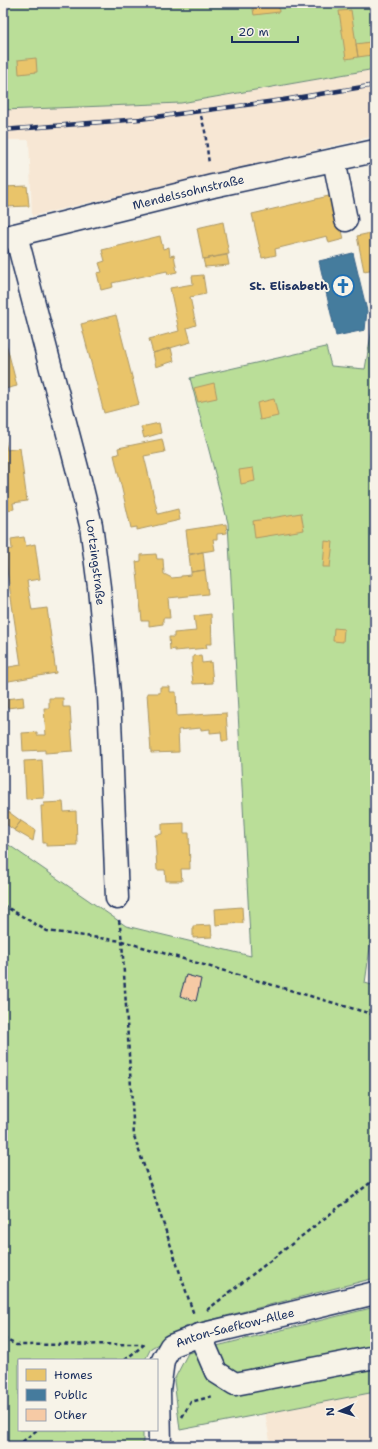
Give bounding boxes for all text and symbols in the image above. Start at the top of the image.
scale bar [232,18,298,44]
text: 20 m [238,24,269,40]
street label: Mendelssohnstraße [131,171,246,214]
church icon: St. Elisabeth [330,273,356,299]
place label: St. Elisabeth [249,278,328,294]
street label: Lortzingstraße [82,518,109,606]
street label: Anton-Saefkow-Allee [173,1305,296,1352]
legend [18,1359,158,1431]
text: Homes [54,1367,93,1383]
text: Public [54,1387,88,1403]
north arrow [320,1391,360,1431]
text: Other [54,1407,88,1423]
text: N [323,1407,338,1417]

